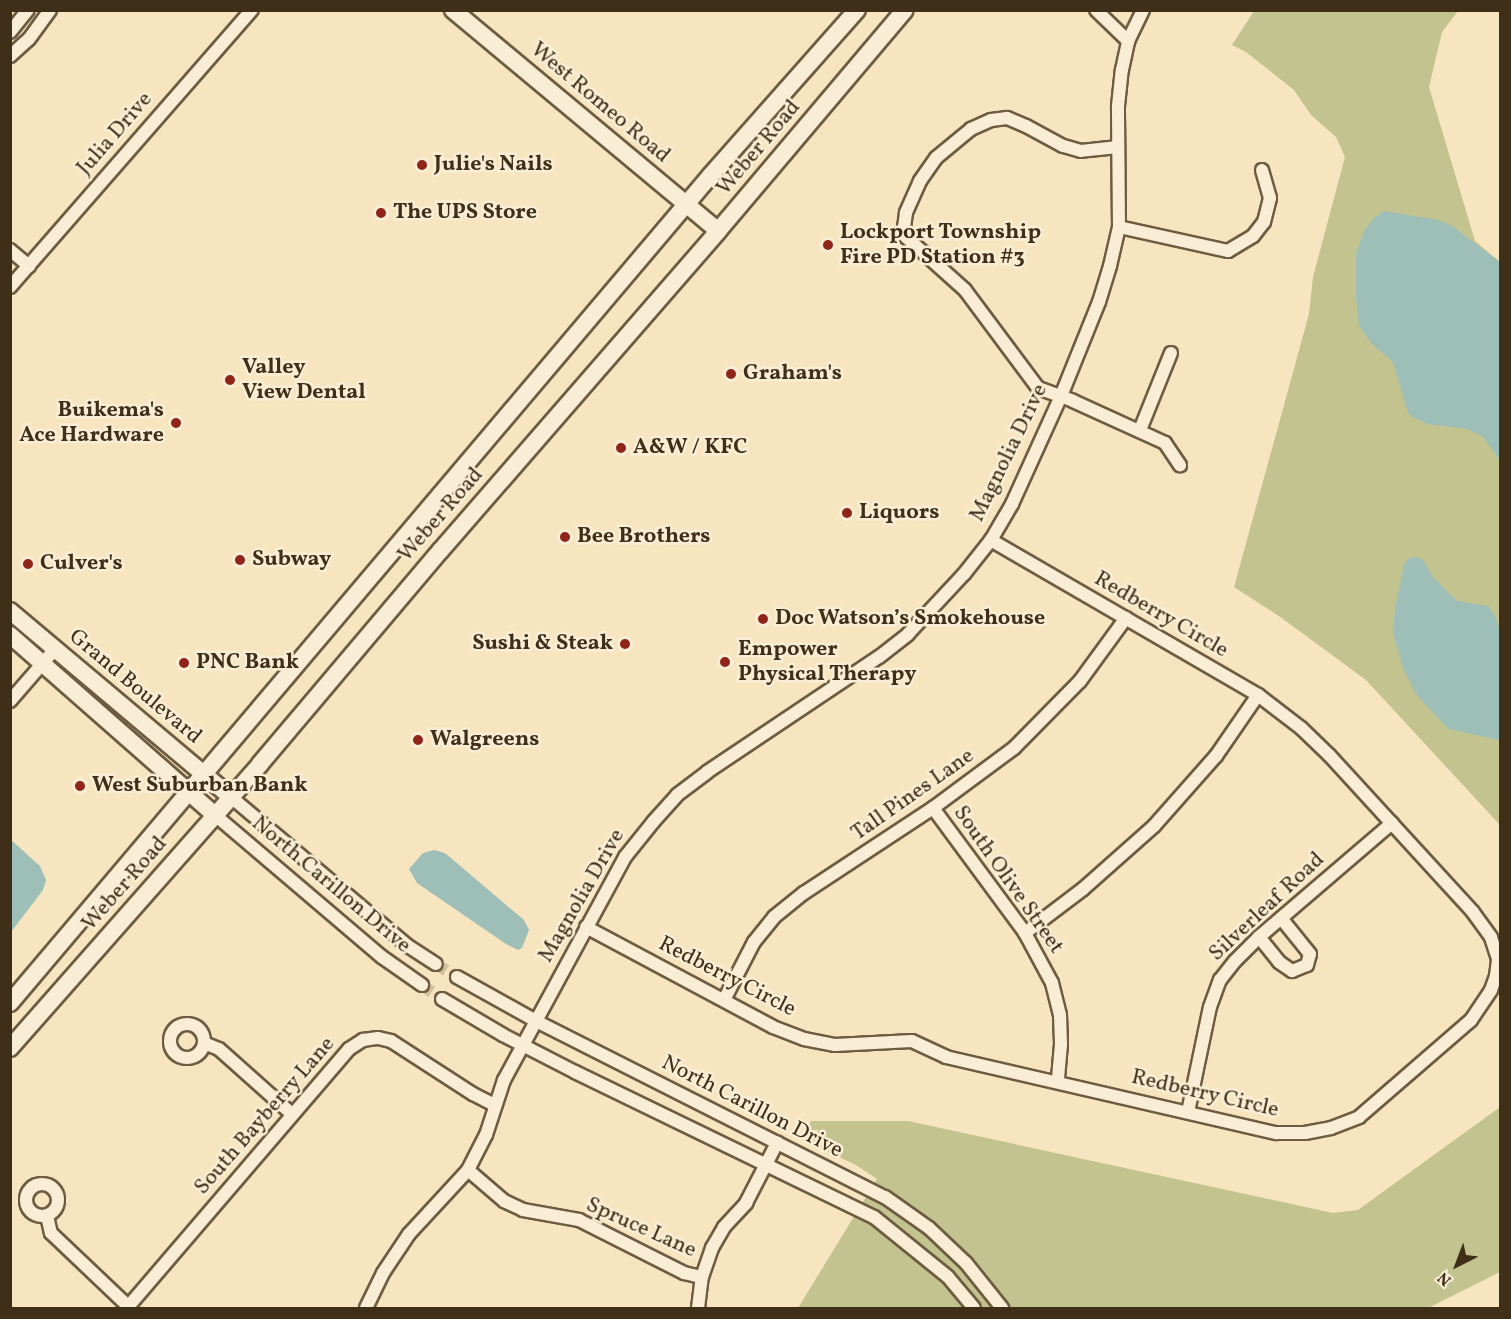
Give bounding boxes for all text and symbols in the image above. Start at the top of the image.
street label: West Romeo Road [525,37,675,169]
street label: Julia Drive [72,87,158,181]
street label: Weber Road [711,95,807,201]
place label: Julie's Nails [434,152,553,178]
marker: Julie's Nails [415,158,429,172]
place label: The UPS Store [393,200,537,226]
marker: The UPS Store [374,206,388,220]
place label: Lockport Township Fire PD Station #3 [840,219,1041,270]
marker: Lockport Township Fire PD Station #3 [821,238,835,252]
place label: Valley View Dental [242,354,366,406]
place label: Graham's [743,361,842,387]
marker: Graham's [724,367,738,381]
marker: Valley View Dental [223,373,237,387]
street label: Magnolia Drive [964,380,1054,526]
place label: Buikema's Ace Hardware [19,397,164,448]
marker: Buikema's Ace Hardware [169,416,183,430]
place label: A&W / KFC [633,435,748,461]
marker: A&W / KFC [614,441,628,455]
street label: Weber Road [393,462,489,568]
place label: Liquors [859,500,939,526]
marker: Liquors [840,506,854,520]
place label: Bee Brothers [577,524,711,550]
marker: Bee Brothers [558,530,572,544]
place label: Subway [252,547,331,573]
place label: Culver's [40,551,123,577]
marker: Subway [233,553,247,567]
marker: Culver's [21,557,35,571]
street label: Redberry Circle [1089,566,1233,664]
place label: Doc Watson’s Smokehouse [775,606,1046,632]
marker: Doc Watson’s Smokehouse [756,612,770,626]
street label: Grand Boulevard [63,624,207,750]
place label: Sushi & Steak [472,631,613,657]
place label: Empower Physical Therapy [738,636,917,688]
marker: Sushi & Steak [618,637,632,651]
place label: PNC Bank [196,650,299,676]
marker: Empower Physical Therapy [716,653,734,671]
marker: PNC Bank [177,656,191,670]
place label: Walgreens [430,727,539,753]
marker: Walgreens [411,733,425,747]
street label: Tall Pines Lane [847,743,979,847]
place label: West Suburban Bank [92,773,307,799]
marker: West Suburban Bank [73,779,87,793]
street label: South Olive Street [947,801,1069,959]
street label: North Carillon Drive [246,811,416,959]
street label: Magnolia Drive [533,825,631,967]
street label: Weber Road [77,831,173,937]
street label: Silverleaf Road [1205,848,1329,966]
street label: Redberry Circle [654,931,800,1023]
street label: South Bayberry Lane [189,1031,341,1201]
street label: North Carillon Drive [657,1050,847,1164]
street label: Redberry Circle [1128,1064,1282,1124]
street label: Spruce Lane [582,1192,700,1264]
north arrow [1427,1235,1487,1295]
text: N [1433,1266,1457,1290]

